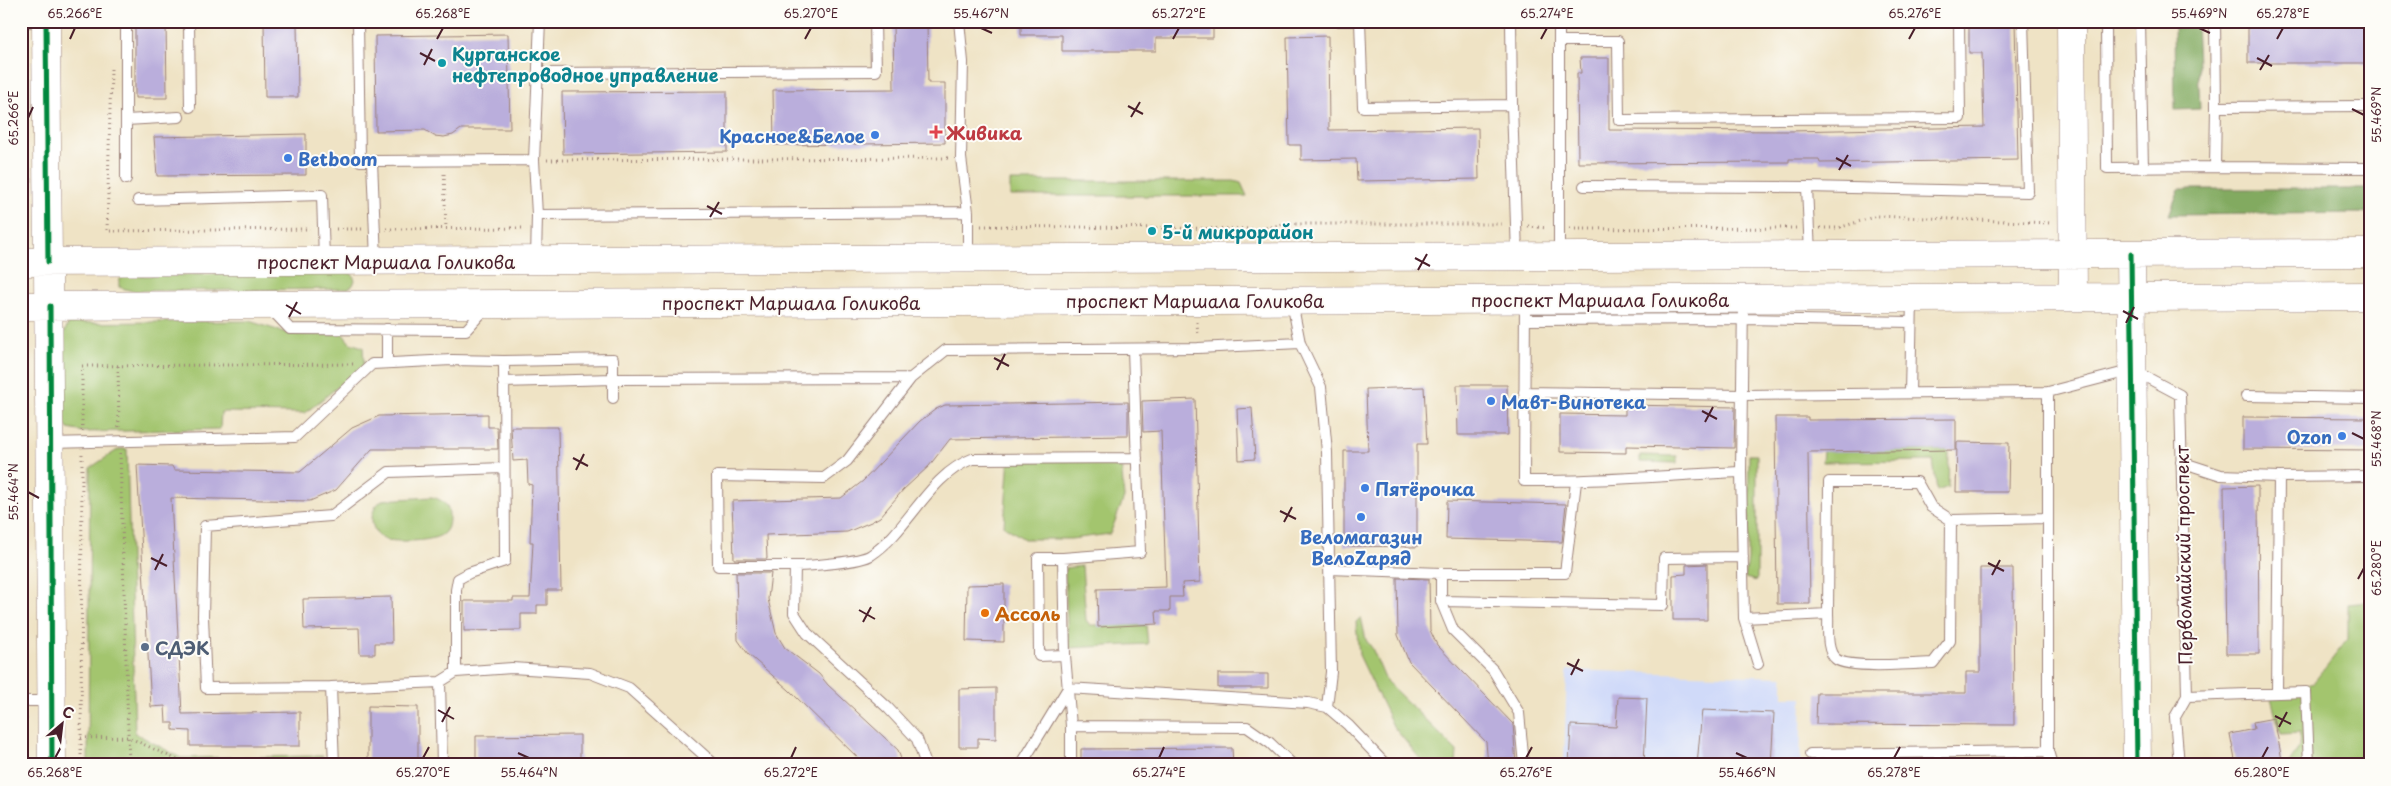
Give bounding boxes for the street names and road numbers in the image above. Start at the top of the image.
street label: проспект Маршала Голикова [257,248,516,275]
street label: проспект Маршала Голикова [1471,286,1730,313]
street label: проспект Маршала Голикова [1066,287,1325,314]
street label: проспект Маршала Голикова [662,289,921,316]
street label: Первомайский проспект [2168,445,2198,665]

